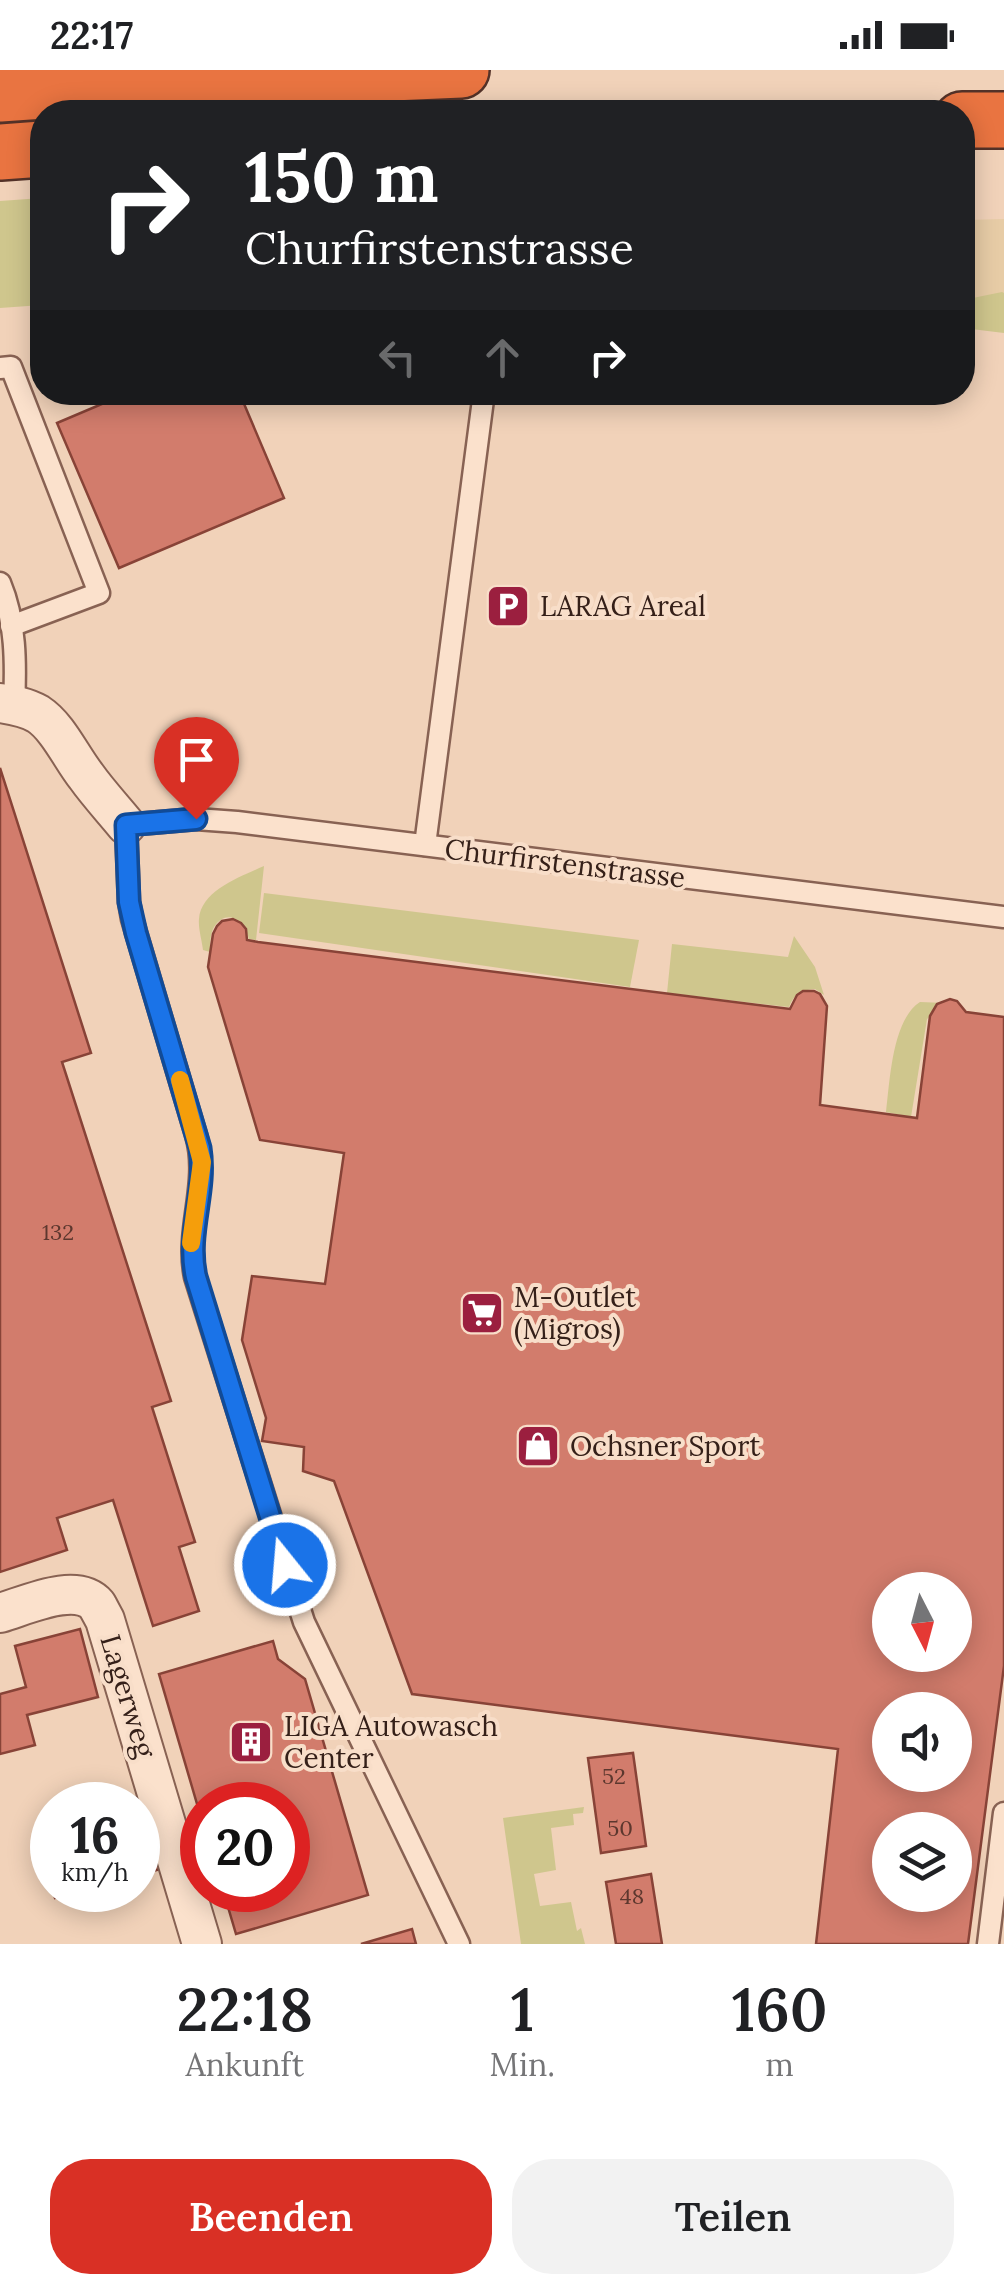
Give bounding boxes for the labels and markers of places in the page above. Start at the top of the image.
parking icon: LARAG Areal [485,583,531,629]
place label: LARAG Areal [540,588,706,624]
pin [154,717,239,820]
place label: M-Outlet (Migros) [514,1279,636,1347]
supermarket icon: M-Outlet (Migros) [459,1290,505,1336]
shop icon: Ochsner Sport [515,1423,561,1469]
place label: Ochsner Sport [570,1428,761,1464]
place label: LIGA Autowasch Center [284,1708,498,1776]
building icon: LIGA Autowasch Center [228,1719,274,1765]

